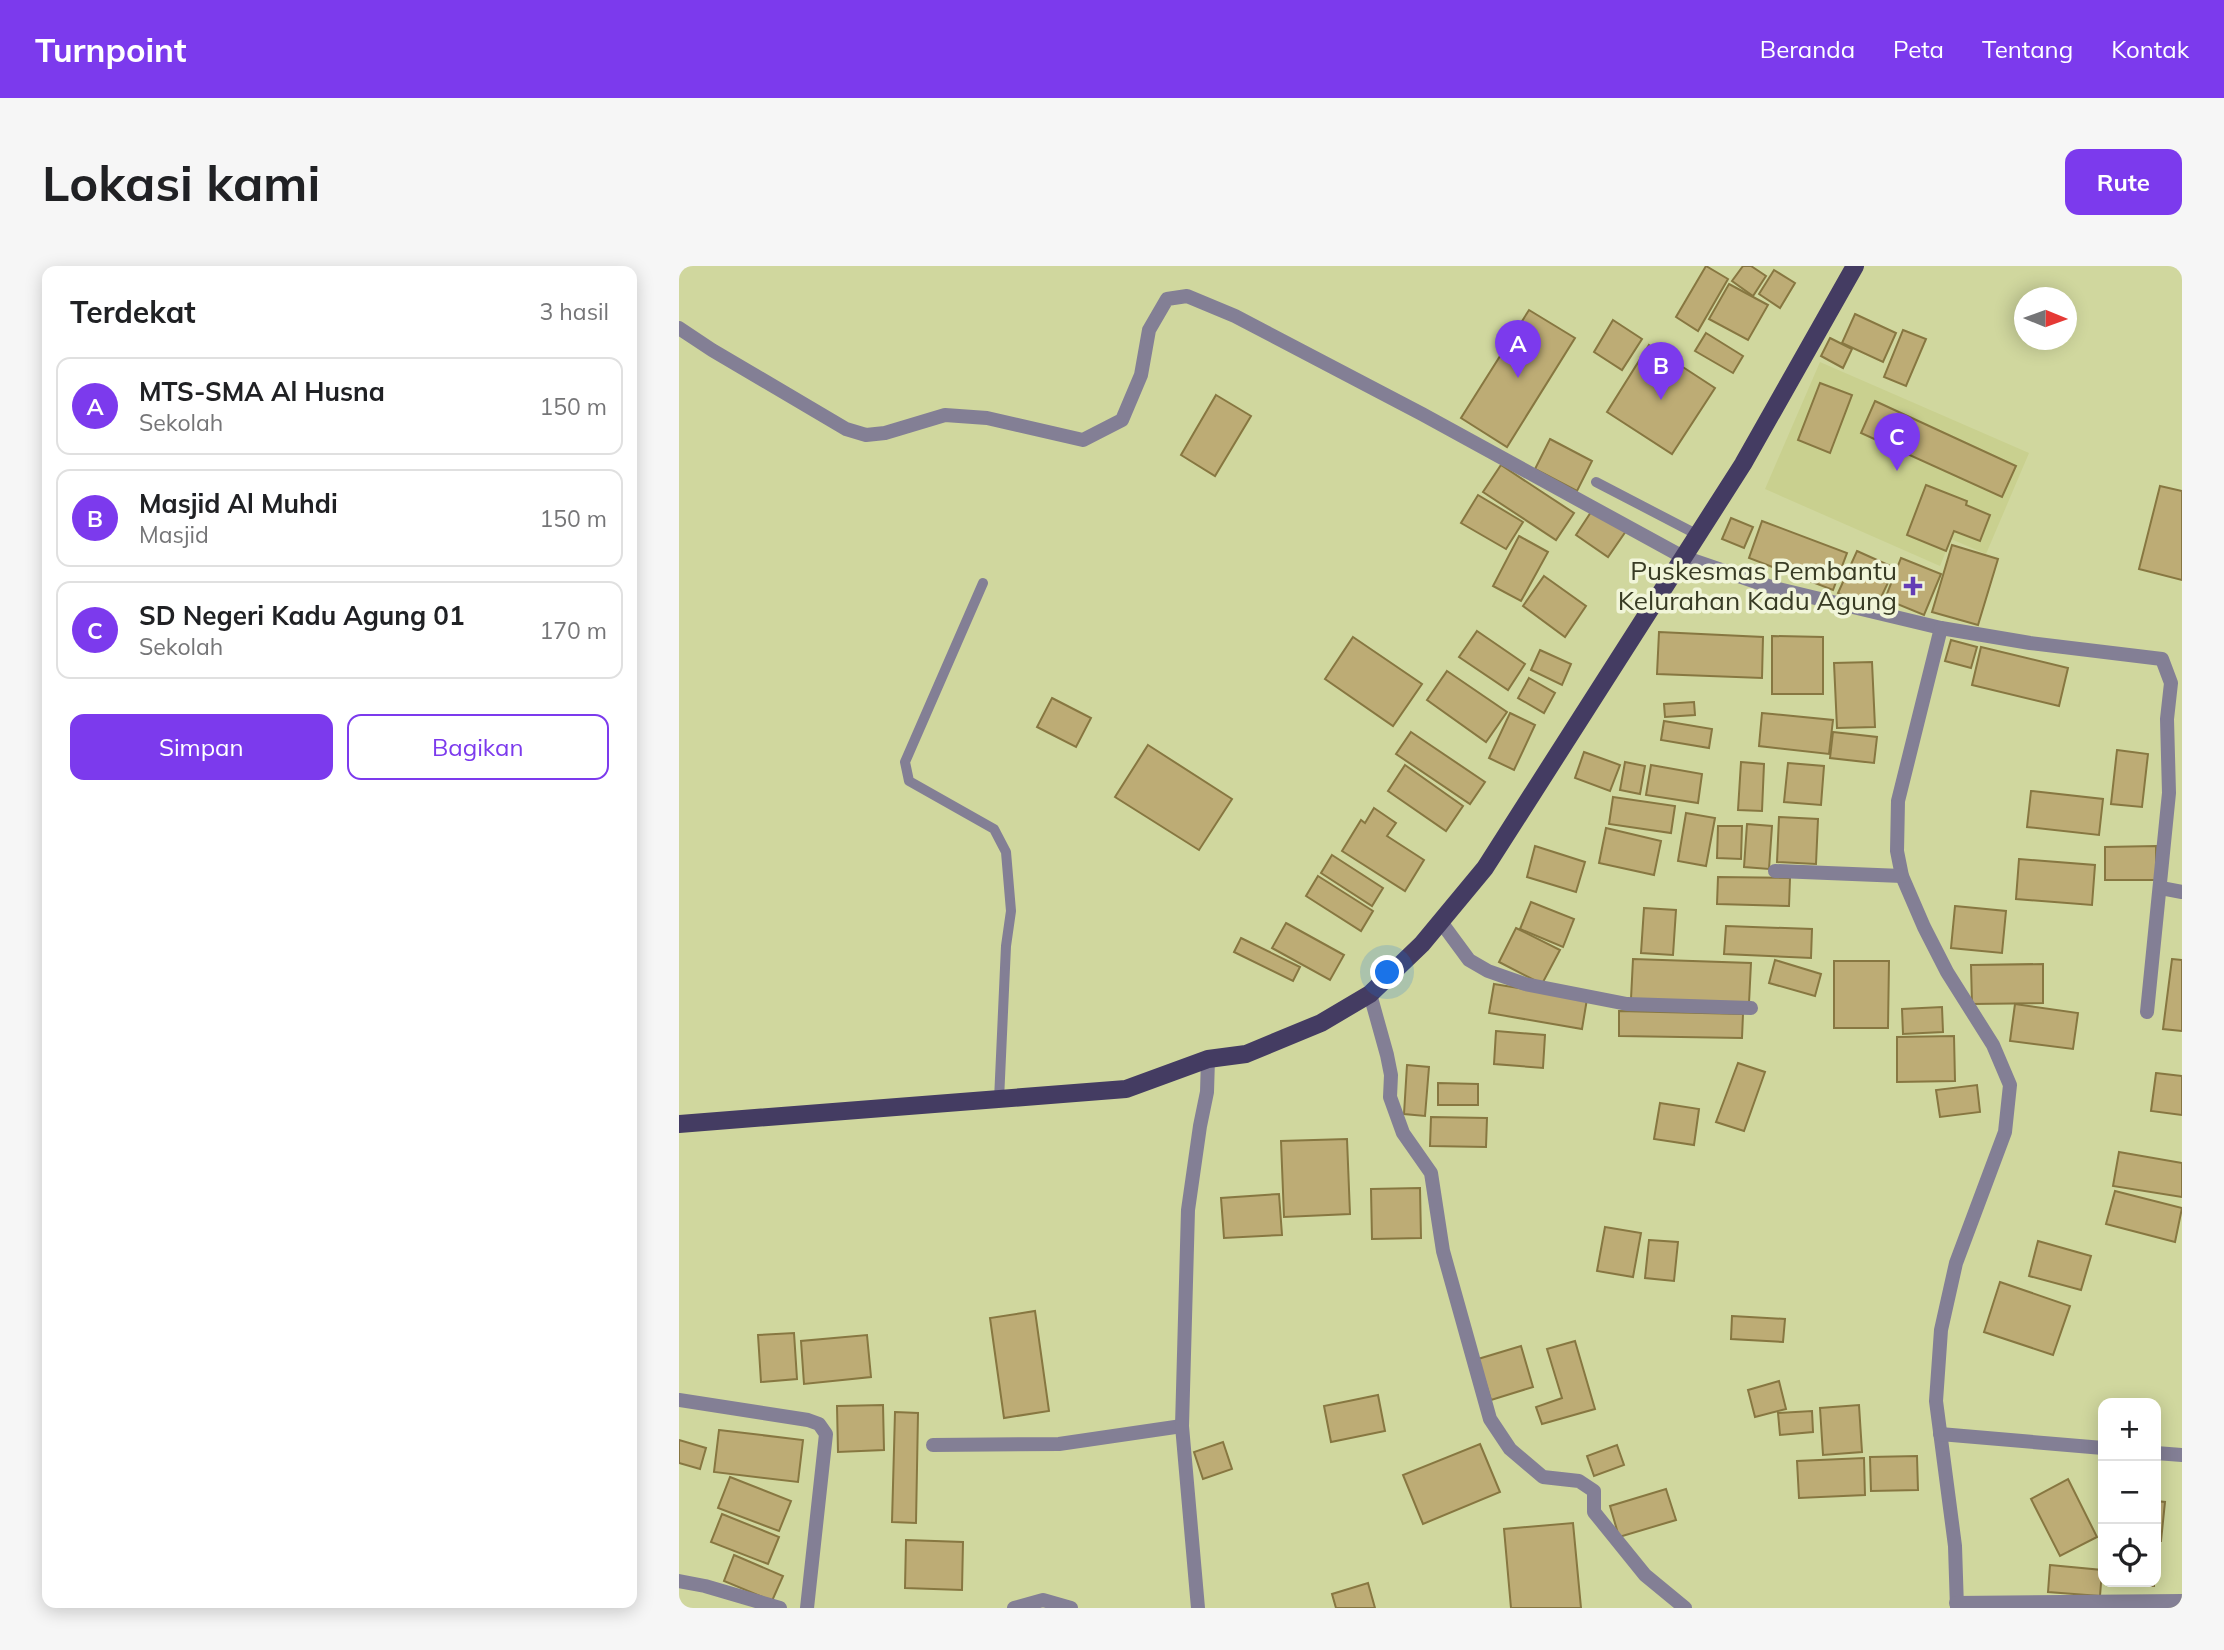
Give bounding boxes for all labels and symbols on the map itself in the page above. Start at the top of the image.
north arrow [2014,287,2077,350]
pin: A [1495,320,1541,378]
pin: B [1638,342,1684,400]
pin: C [1874,413,1920,471]
place label: Puskesmas Pembantu Kelurahan Kadu Agung [1618,554,1897,617]
marker: Puskesmas Pembantu Kelurahan Kadu Agung [1903,576,1923,596]
your location [1370,955,1404,989]

